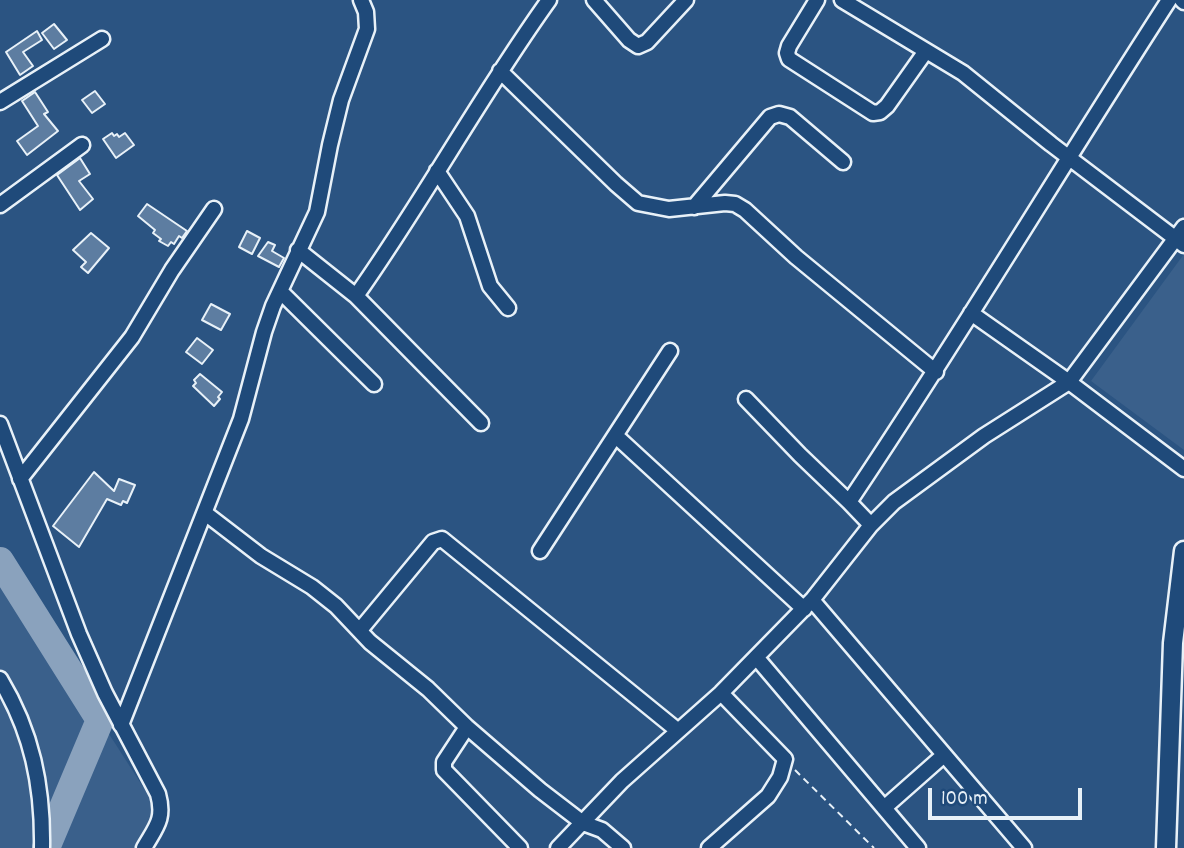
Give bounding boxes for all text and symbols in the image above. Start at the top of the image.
scale bar [932,774,1086,818]
text: 100 m [941,785,988,815]

